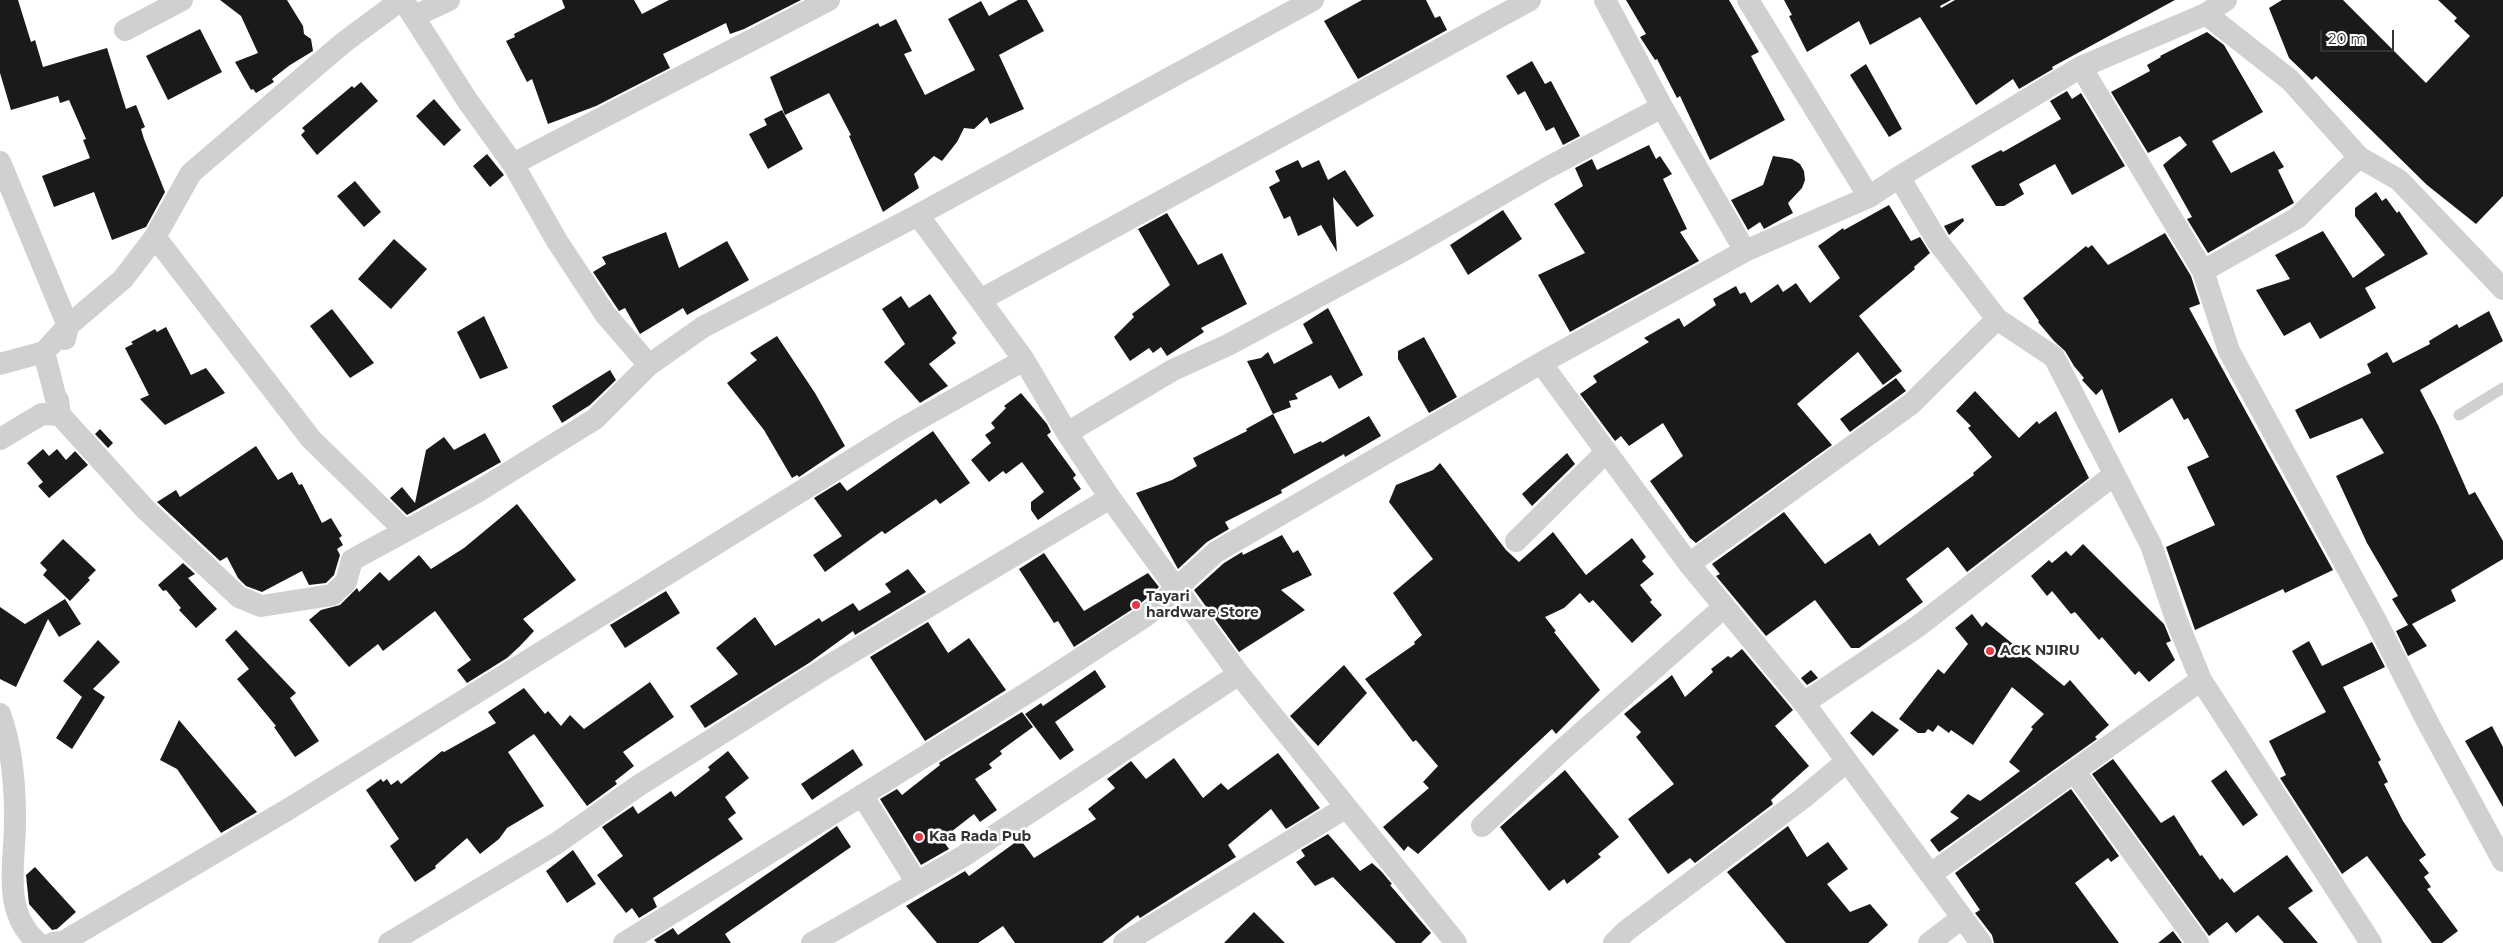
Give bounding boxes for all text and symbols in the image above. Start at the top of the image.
scale bar [2323,20,2397,52]
text: 20 m [2328,29,2366,48]
place label: Tayari hardware Store [1146,589,1259,622]
marker: Tayari hardware Store [1130,599,1142,611]
place label: ACK NJIRU [2000,643,2080,659]
marker: ACK NJIRU [1984,645,1996,657]
place label: Kaa Rada Pub [929,829,1031,845]
marker: Kaa Rada Pub [913,831,925,843]

